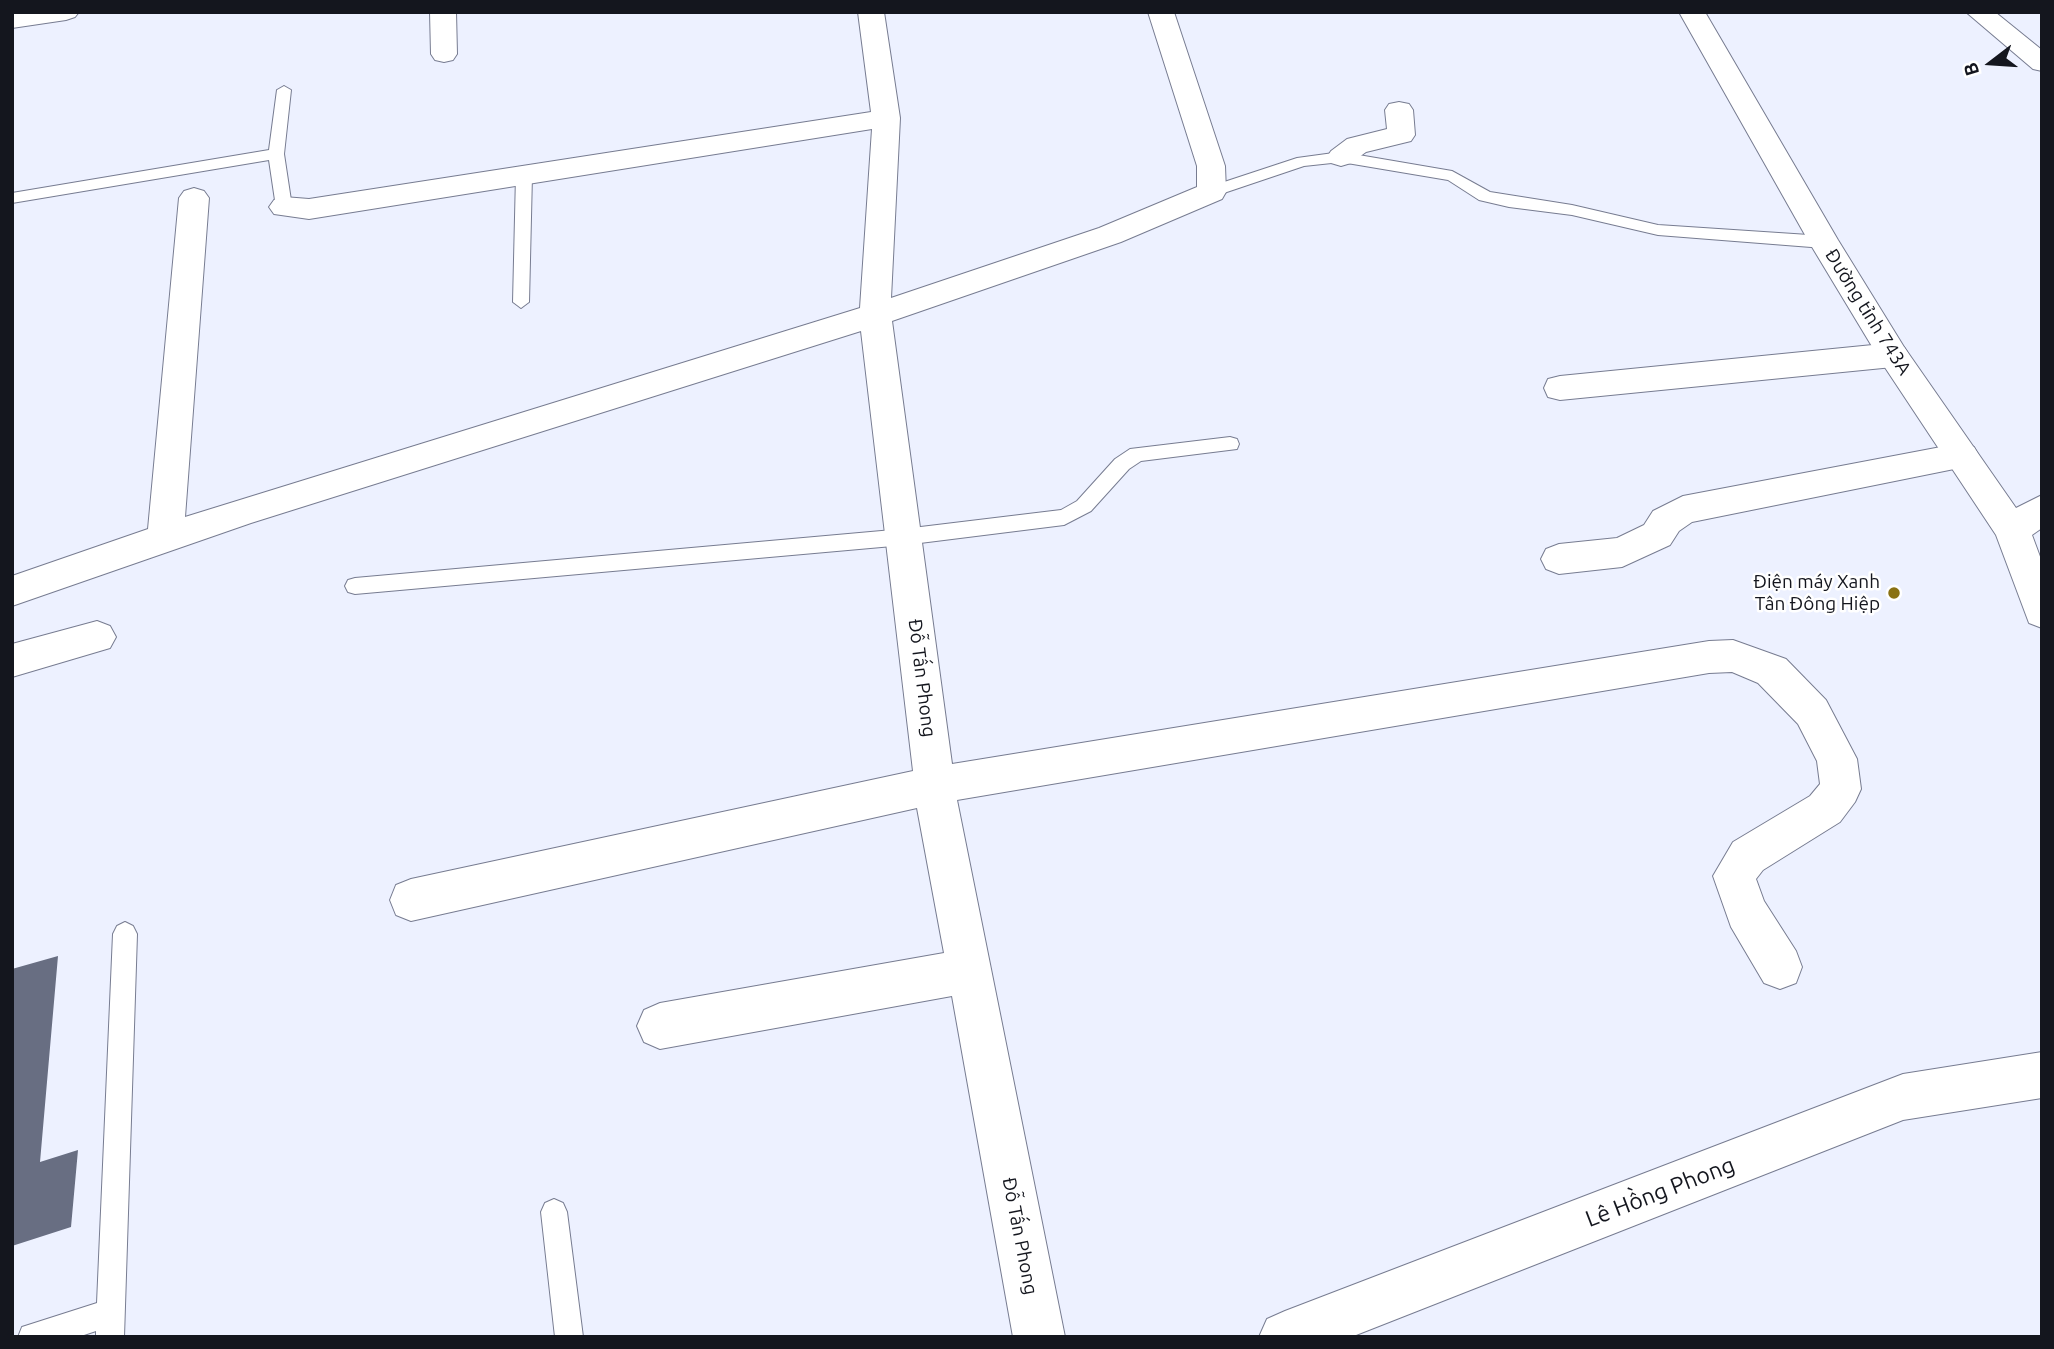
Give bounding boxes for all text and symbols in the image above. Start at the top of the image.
north arrow [1956,28,2026,98]
text: B [1959,60,1983,78]
street label: Đường tỉnh 743A [1820,245,1916,379]
place label: Điện máy Xanh Tân Đông Hiệp [1753,571,1880,615]
marker: Điện máy Xanh Tân Đông Hiệp [1886,585,1902,601]
street label: Đỗ Tấn Phong [903,618,941,738]
street label: Lê Hồng Phong [1582,1151,1738,1233]
street label: Đỗ Tấn Phong [997,1175,1043,1297]

